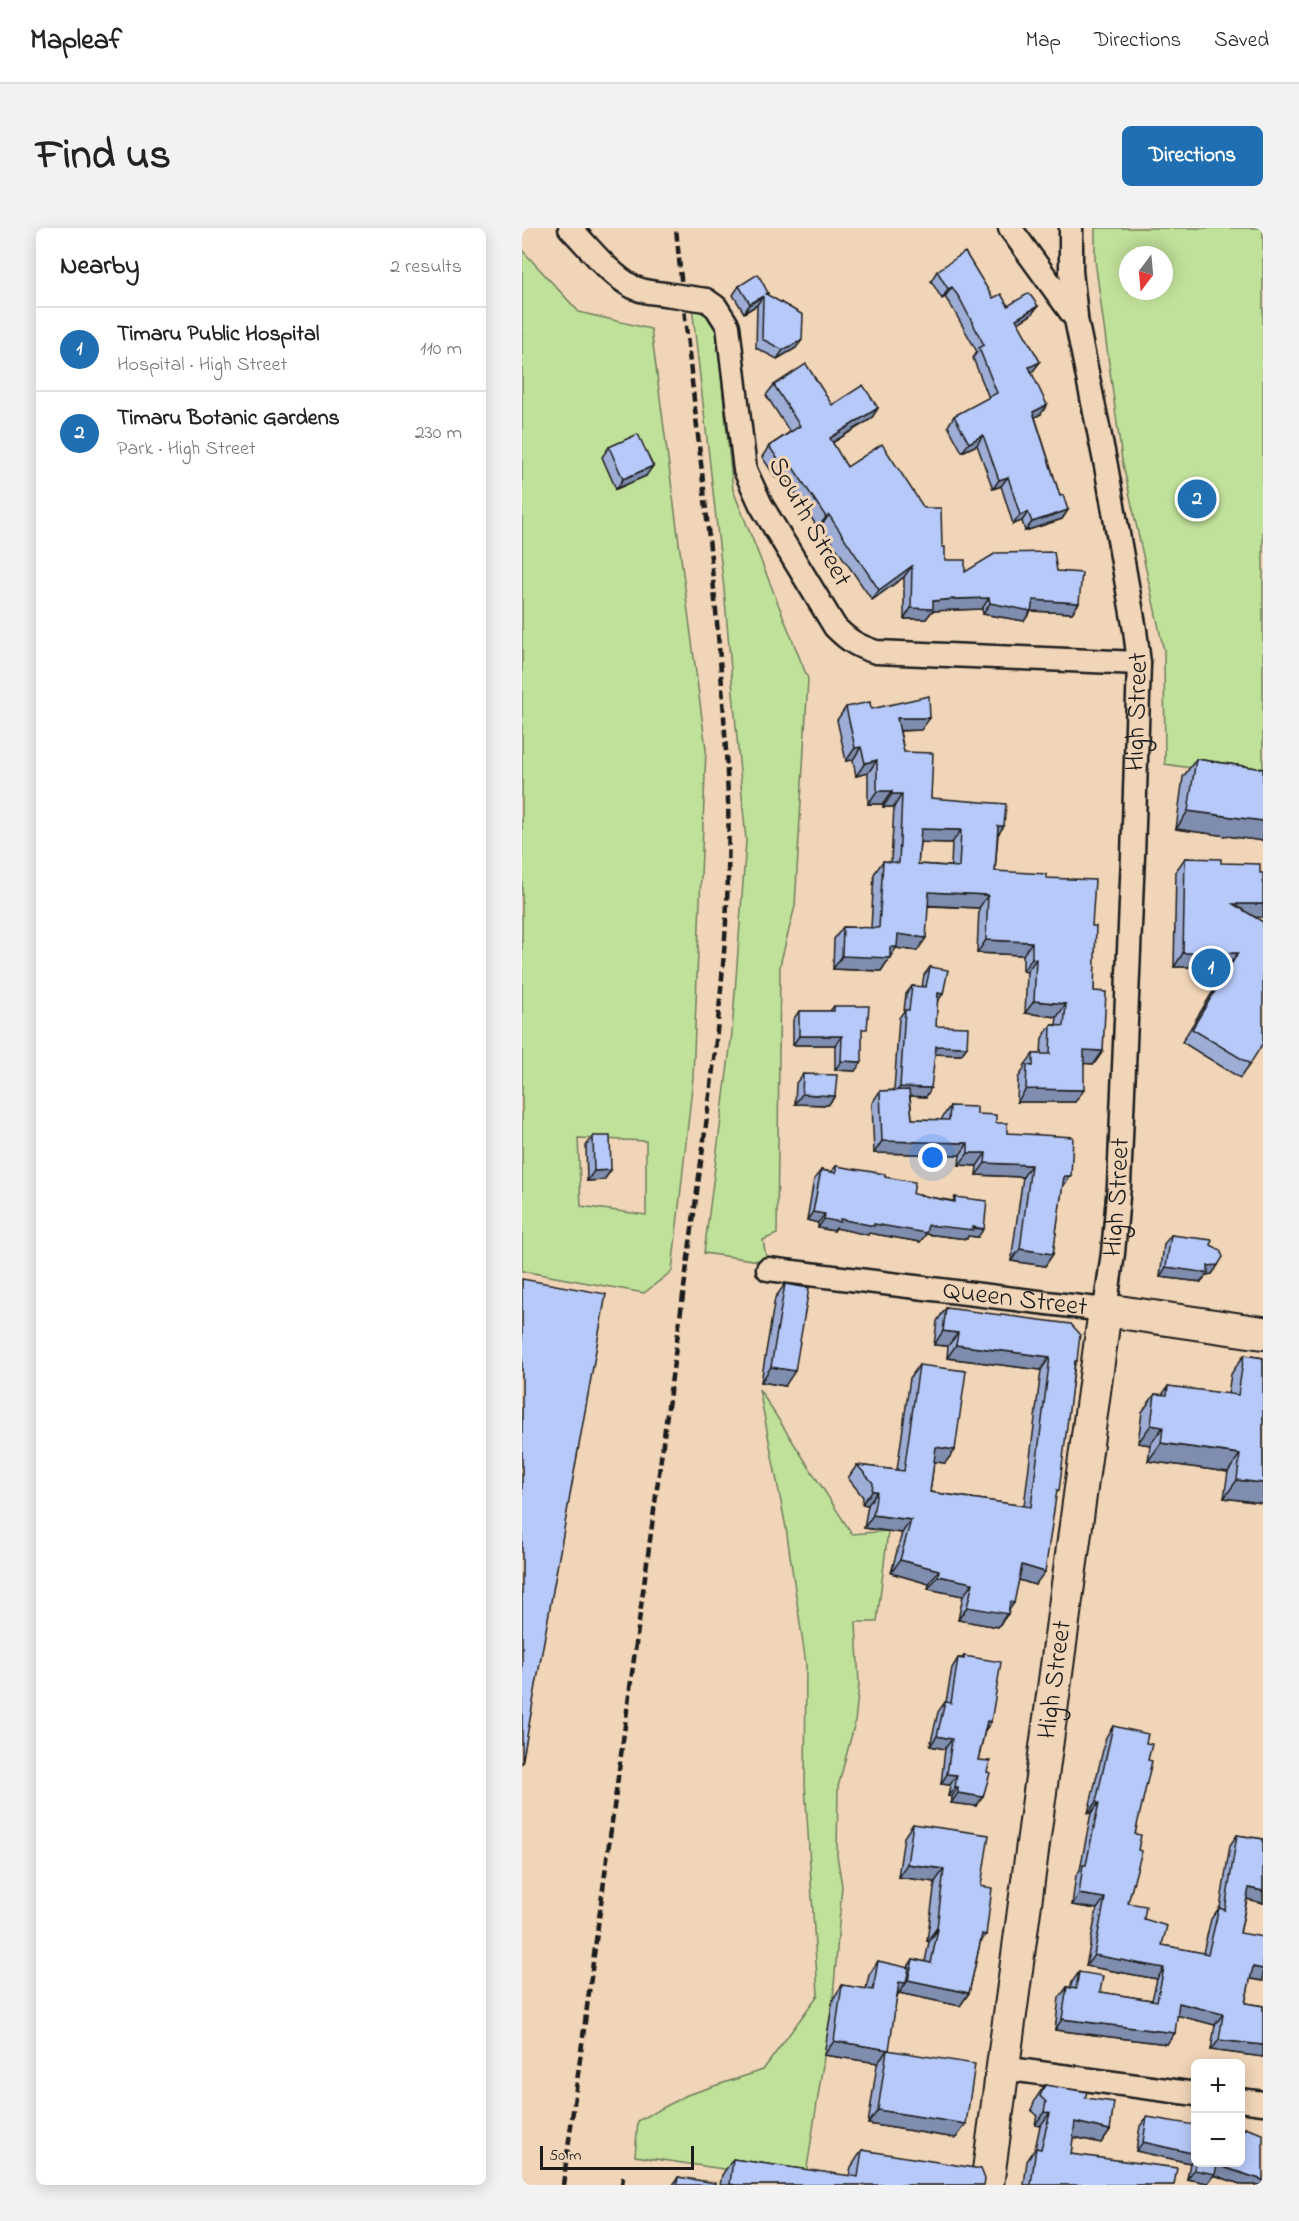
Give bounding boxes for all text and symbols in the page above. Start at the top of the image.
text: Mapleaf [30,21,122,62]
text: Map [1025,26,1061,56]
text: Directions [1094,26,1181,56]
text: Saved [1214,26,1269,56]
text: Find us [36,126,171,187]
button: Directions [1122,126,1263,186]
north arrow [1119,246,1173,300]
text: Nearby [60,248,139,286]
text: 2 results [390,253,462,282]
text: Timaru Public Hospital [117,319,320,351]
text: 1 [76,335,83,364]
text: 110 m [420,335,462,364]
text: Hospital · High Street [117,351,287,380]
text: Timaru Botanic Gardens [117,403,340,435]
text: 2 [75,419,84,448]
text: 230 m [415,419,462,448]
text: Park · High Street [117,435,256,464]
street label: South Street [757,450,861,594]
pin: 2 [1178,476,1216,522]
street label: High Street [1116,650,1159,772]
pin: 1 [1192,946,1230,990]
street label: High Street [1093,1137,1140,1258]
your location [918,1143,947,1172]
street label: Queen Street [941,1271,1090,1327]
street label: High Street [1028,1618,1082,1741]
map controls [1191,2059,1245,2167]
button: + [1191,2059,1245,2113]
button: − [1191,2113,1245,2167]
scale bar [540,2143,694,2170]
text: 50 m [549,2144,581,2168]

